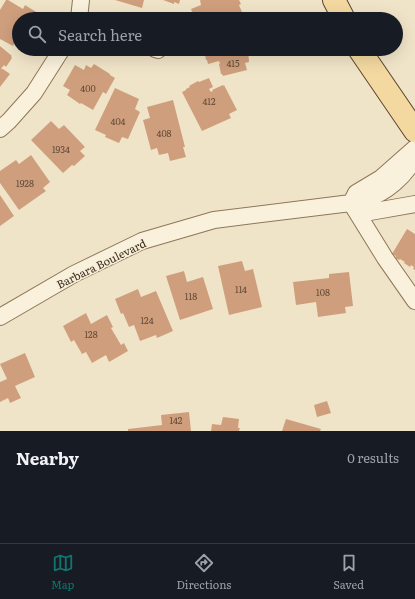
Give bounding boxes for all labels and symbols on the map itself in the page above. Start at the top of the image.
house number: 415 [226,56,240,70]
house number: 400 [80,81,96,95]
house number: 412 [202,94,216,108]
house number: 404 [110,114,126,128]
house number: 408 [156,126,172,140]
house number: 1934 [52,142,70,156]
house number: 1928 [16,176,34,190]
street label: Barbara Boulevard [54,234,149,292]
house number: 114 [235,282,247,296]
house number: 108 [316,285,330,299]
house number: 118 [185,289,197,303]
house number: 124 [140,313,154,327]
house number: 128 [84,327,98,341]
house number: 142 [170,413,183,427]

